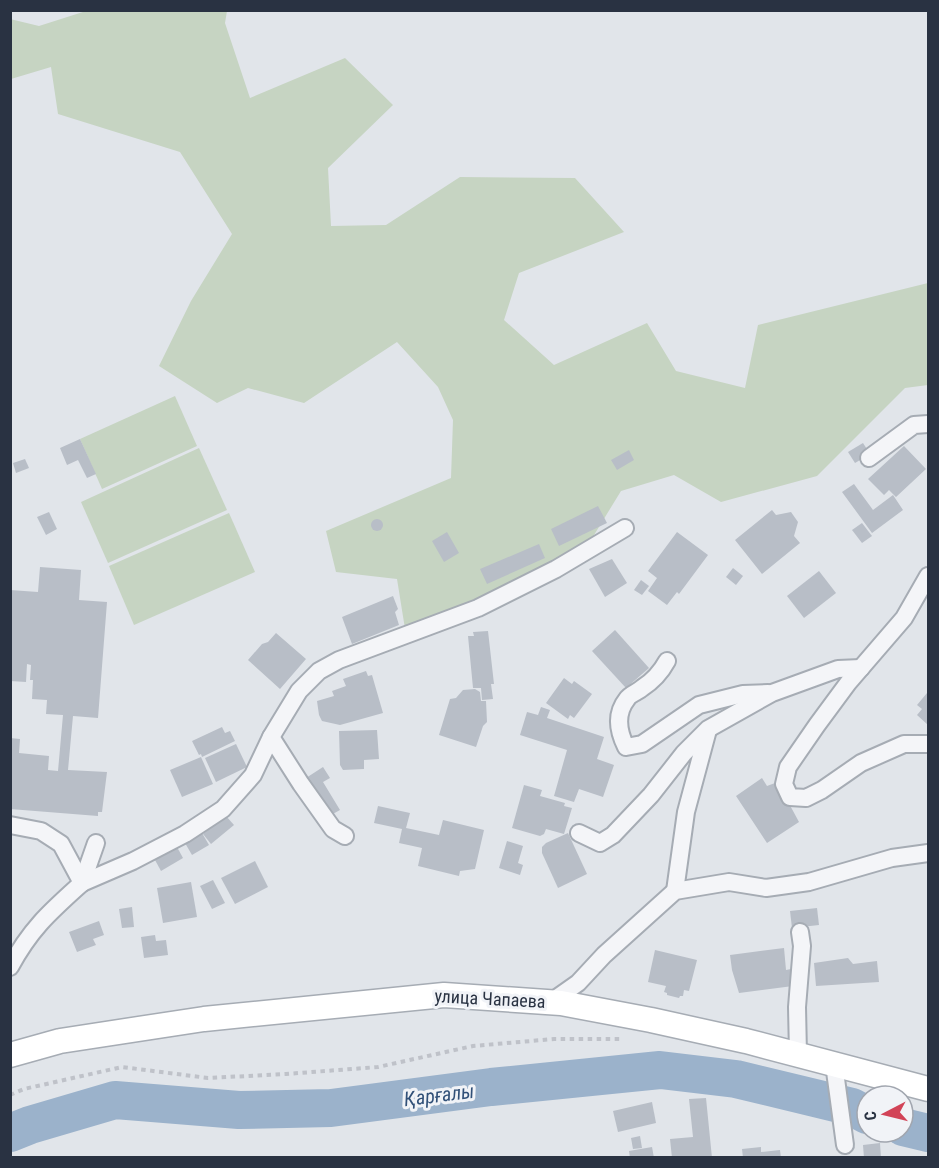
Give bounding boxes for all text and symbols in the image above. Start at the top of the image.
street label: улица Чапаева [434,985,546,1012]
water label: Қарғалы [402,1079,476,1111]
north arrow [855,1084,915,1144]
text: С [861,1110,881,1121]

